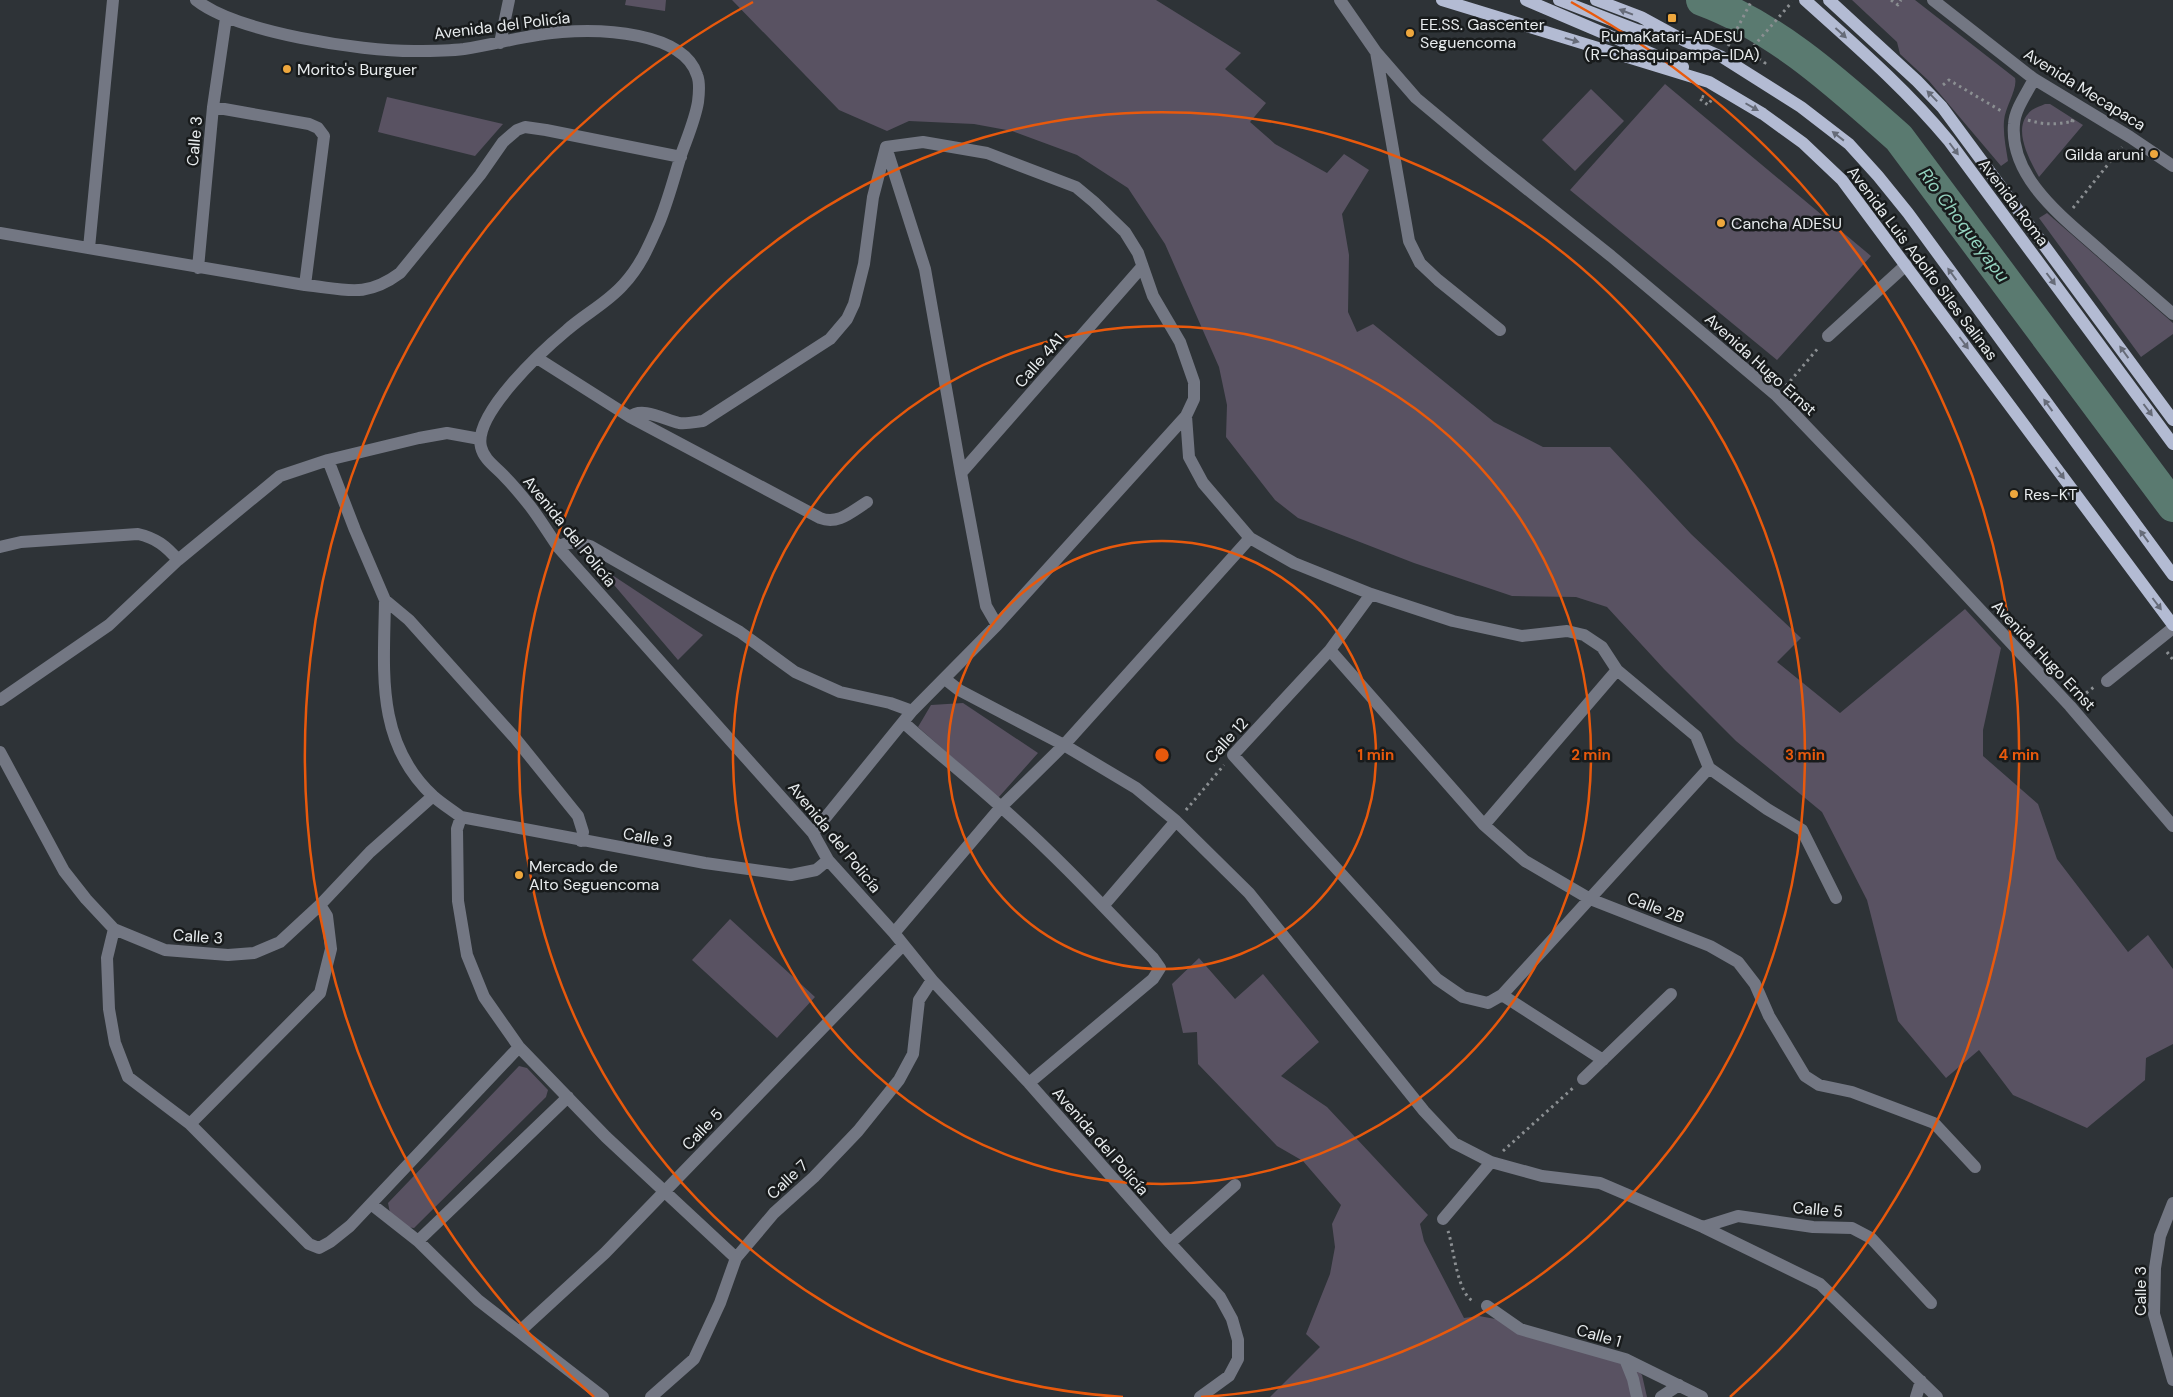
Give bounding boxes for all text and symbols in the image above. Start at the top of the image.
street label: Avenida del Policía [433,7,571,44]
one-way arrow [1618,8,1633,16]
marker: PumaKatari-ADESU (R-Chasquipampa-IDA) [1666,12,1678,24]
place label: EE.SS. Gascenter Seguencoma [1420,14,1545,53]
place label: PumaKatari-ADESU (R-Chasquipampa-IDA) [1585,26,1759,65]
marker: EE.SS. Gascenter Seguencoma [1404,27,1416,39]
one-way arrow [1835,27,1848,38]
one-way arrow [1565,36,1580,44]
street label: Avenida Mecapaca [2020,43,2150,135]
place label: Morito's Burguer [297,59,417,80]
marker: Morito's Burguer [281,63,293,75]
one-way arrow [1926,91,1938,103]
one-way arrow [1745,102,1758,111]
street label: Calle 3 [182,115,207,167]
one-way arrow [1832,130,1845,141]
one-way arrow [1949,142,1960,155]
place label: Gilda aruni [2065,144,2144,165]
marker: Gilda aruni [2148,148,2160,160]
street label: Avenida Roma [1974,154,2053,250]
street label: Avenida Luis Adolfo Siles Salinas [1843,162,2003,365]
water label: Río Choqueyapu [1913,163,2015,287]
place label: Cancha ADESU [1731,213,1842,234]
marker: Cancha ADESU [1715,217,1727,229]
one-way arrow [1947,268,1958,281]
one-way arrow [2046,272,2056,286]
street label: Avenida Hugo Ernst [1700,309,1821,420]
street label: Calle 4A1 [1010,329,1069,392]
one-way arrow [1959,336,1969,350]
one-way arrow [2118,346,2129,359]
one-way arrow [2043,398,2053,412]
one-way arrow [2143,403,2153,417]
one-way arrow [2055,466,2066,479]
street label: Avenida del Policía [518,471,621,591]
place label: Res-KT [2024,484,2077,505]
marker: Res-KT [2008,488,2020,500]
one-way arrow [2139,529,2149,543]
street label: Avenida Hugo Ernst [1987,596,2100,715]
one-way arrow [2152,597,2162,611]
street label: Calle 12 [1200,713,1253,768]
text: 1 min [1358,745,1394,765]
text: 2 min [1571,745,1611,765]
text: 3 min [1785,745,1825,765]
text: 4 min [1999,745,2039,765]
centre of rings [1153,746,1171,764]
street label: Avenida del Policía [783,777,886,897]
street label: Calle 3 [621,823,674,852]
place label: Mercado de Alto Seguencoma [529,856,659,895]
marker: Mercado de Alto Seguencoma [513,869,525,881]
street label: Calle 2B [1624,887,1687,928]
street label: Calle 3 [172,924,224,949]
street label: Avenida del Policía [1048,1083,1153,1200]
street label: Calle 5 [677,1104,727,1155]
street label: Calle 7 [762,1155,812,1204]
street label: Calle 5 [1792,1197,1844,1222]
street label: Calle 3 [2130,1266,2151,1316]
street label: Calle 1 [1574,1319,1624,1352]

